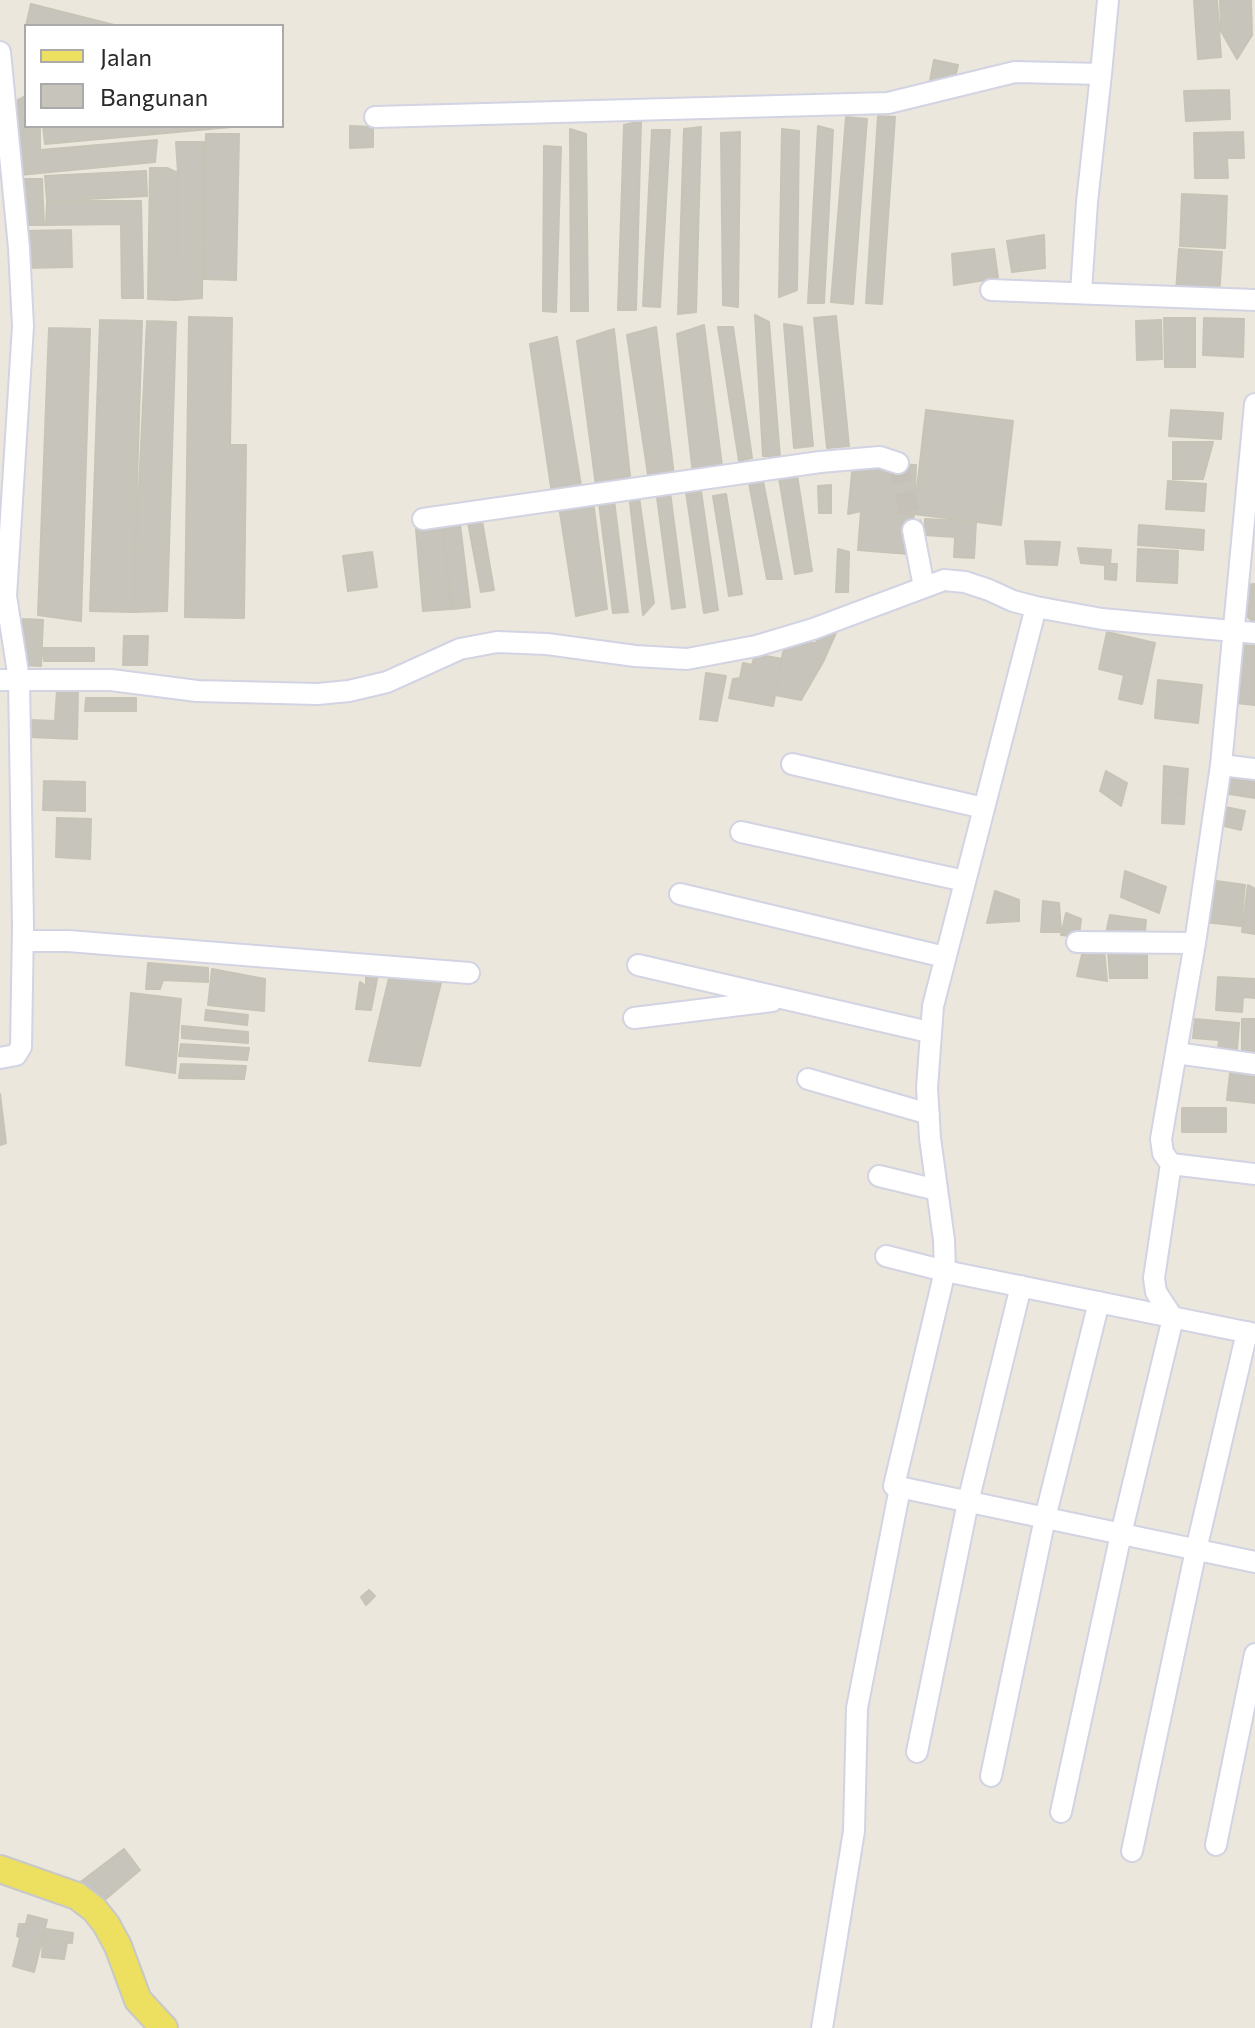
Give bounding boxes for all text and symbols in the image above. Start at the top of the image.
legend [24,24,284,128]
text: Jalan [100,42,152,71]
text: Bangunan [100,82,208,111]

